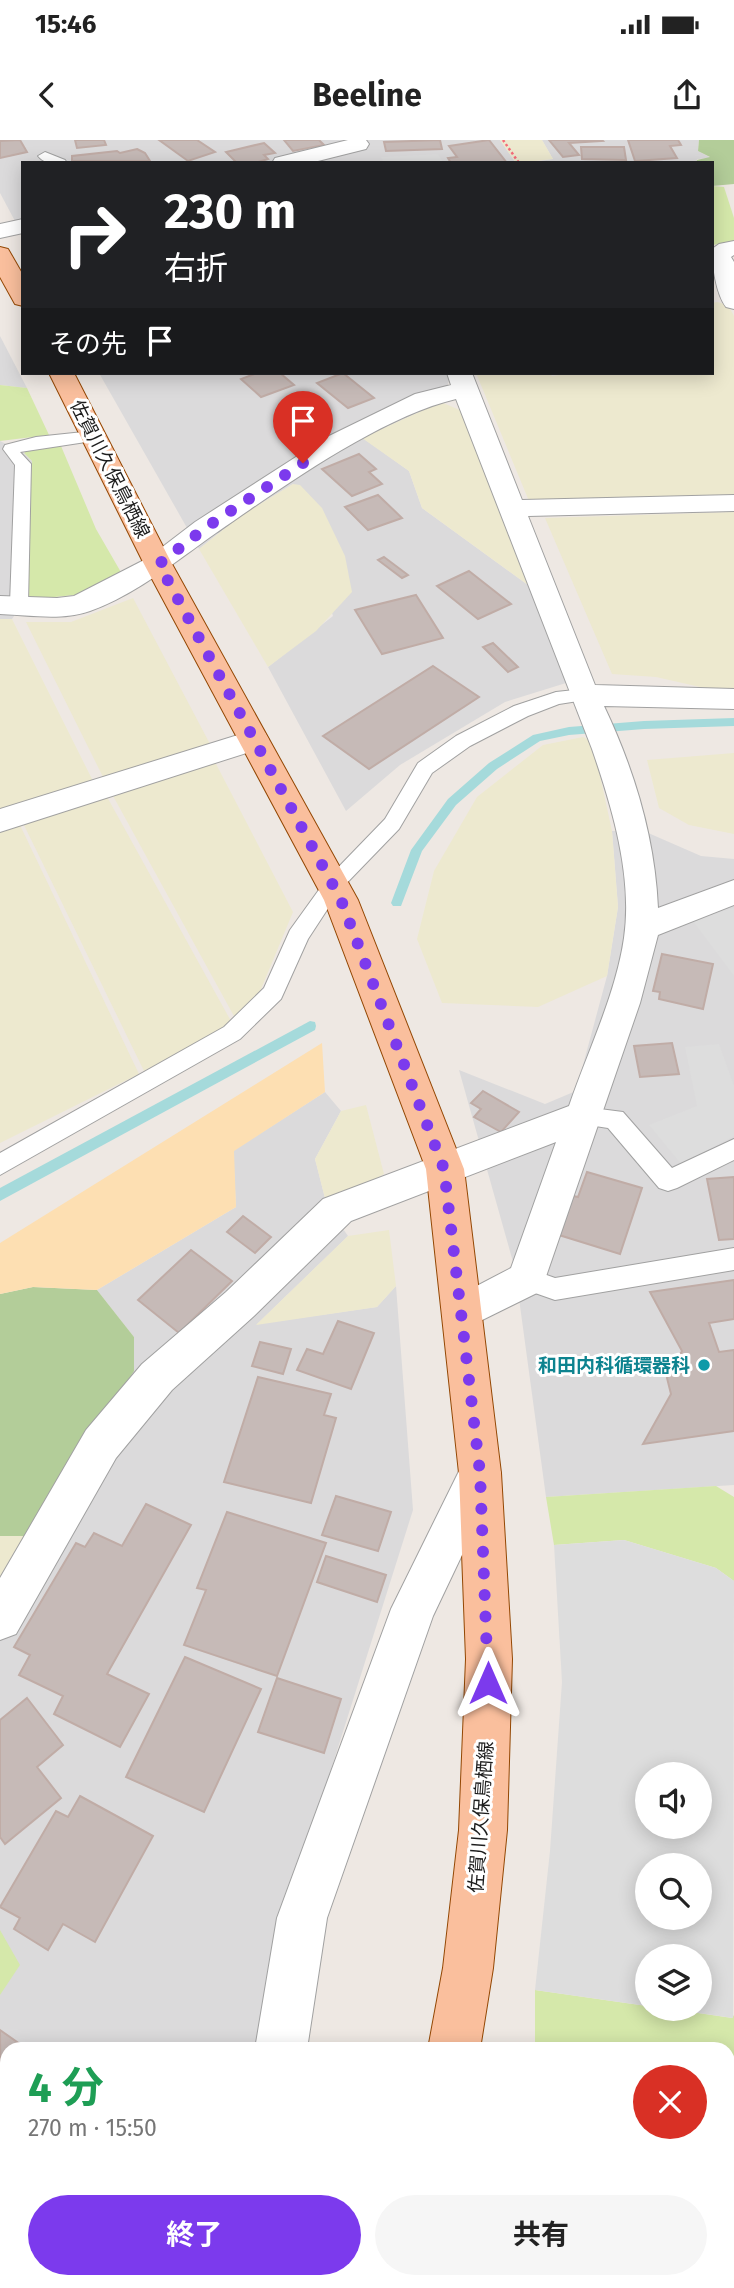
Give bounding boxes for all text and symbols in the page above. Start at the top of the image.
text: 15:46 [35,9,96,40]
icon: back [28,76,66,114]
text: Beeline [312,76,422,114]
icon: share [668,76,706,114]
text: 230 m [164,182,296,241]
icon: right [49,189,140,280]
text: 右折 [164,249,228,287]
icon: arrive [141,322,179,360]
text: その先 [49,329,127,360]
pin [273,391,333,463]
street label: 佐賀川久保鳥栖線 [65,396,155,542]
icon: arrive [284,402,322,440]
place label: 和田内科循環器科 [538,1354,690,1377]
marker: 和田内科循環器科 [696,1357,712,1373]
position arrow [451,1646,525,1720]
street label: 佐賀川久保鳥栖線 [464,1740,498,1894]
map controls [635,1762,712,2021]
button: sound [635,1762,712,1839]
button: search [635,1853,712,1930]
button: layers [635,1944,712,2021]
text: 4 分 [28,2063,104,2113]
button: close [633,2065,707,2139]
text: 270 m · 15:50 [28,2114,157,2142]
button: 終了 [28,2195,361,2275]
button: 共有 [375,2195,707,2275]

